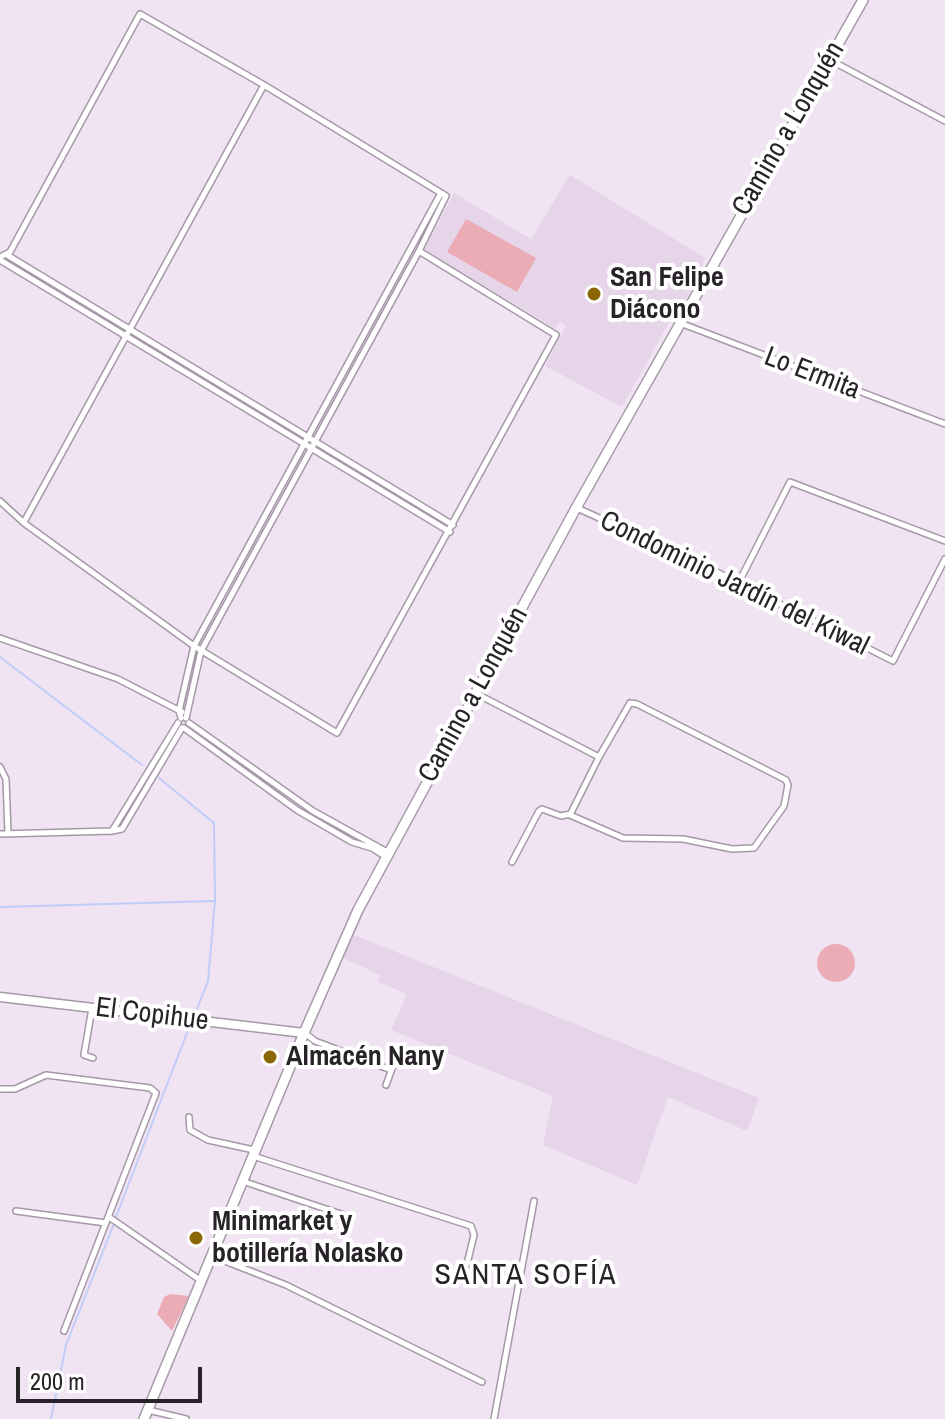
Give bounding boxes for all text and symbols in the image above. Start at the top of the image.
street label: Camino a Lonquén [726,36,852,222]
place label: San Felipe Diácono [610,261,724,327]
marker: San Felipe Diácono [585,285,603,303]
street label: Lo Ermita [760,340,864,408]
street label: Condominio Jardín del Kiwal [594,504,874,664]
street label: Camino a Lonquén [412,601,536,789]
street label: El Copihue [94,991,210,1039]
place label: Almacén Nany [286,1040,444,1074]
marker: Almacén Nany [261,1048,279,1066]
place label: Minimarket y botillería Nolasko [212,1205,403,1271]
marker: Minimarket y botillería Nolasko [187,1229,205,1247]
district label: SANTA SOFÍA [435,1258,617,1294]
scale bar [20,1351,206,1401]
text: 200 m [30,1365,85,1397]

